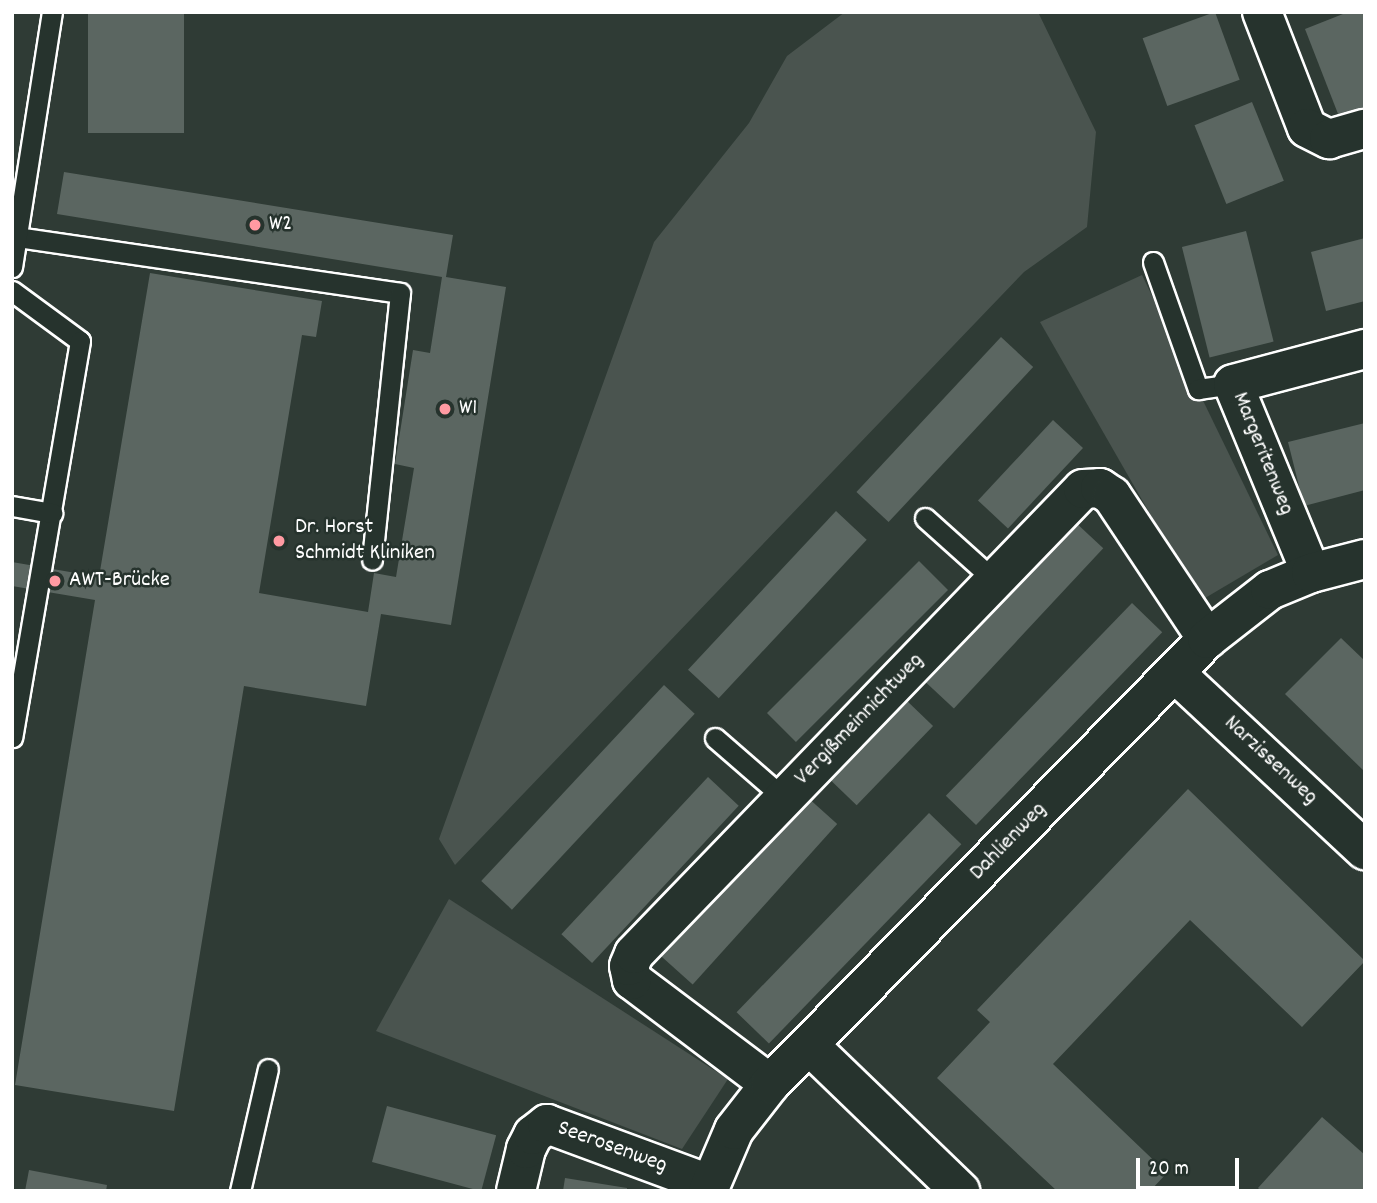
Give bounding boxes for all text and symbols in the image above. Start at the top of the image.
place label: W2 [269,211,292,239]
marker: W2 [247,217,263,233]
street label: Margeritenweg [1225,389,1299,519]
place label: W1 [459,395,477,423]
marker: W1 [437,401,453,417]
place label: Dr. Horst Schmidt Kliniken [295,514,435,568]
marker: Dr. Horst Schmidt Kliniken [269,531,289,551]
place label: AWT-Brücke [69,567,170,595]
marker: AWT-Brücke [47,573,63,589]
street label: Vergißmeinnichtweg [790,648,930,792]
street label: Narzissenweg [1217,710,1323,812]
street label: Dahlienweg [965,797,1053,887]
street label: Seerosenweg [553,1115,671,1181]
scale bar [1139,1144,1242,1188]
text: 20 m [1149,1155,1189,1185]

